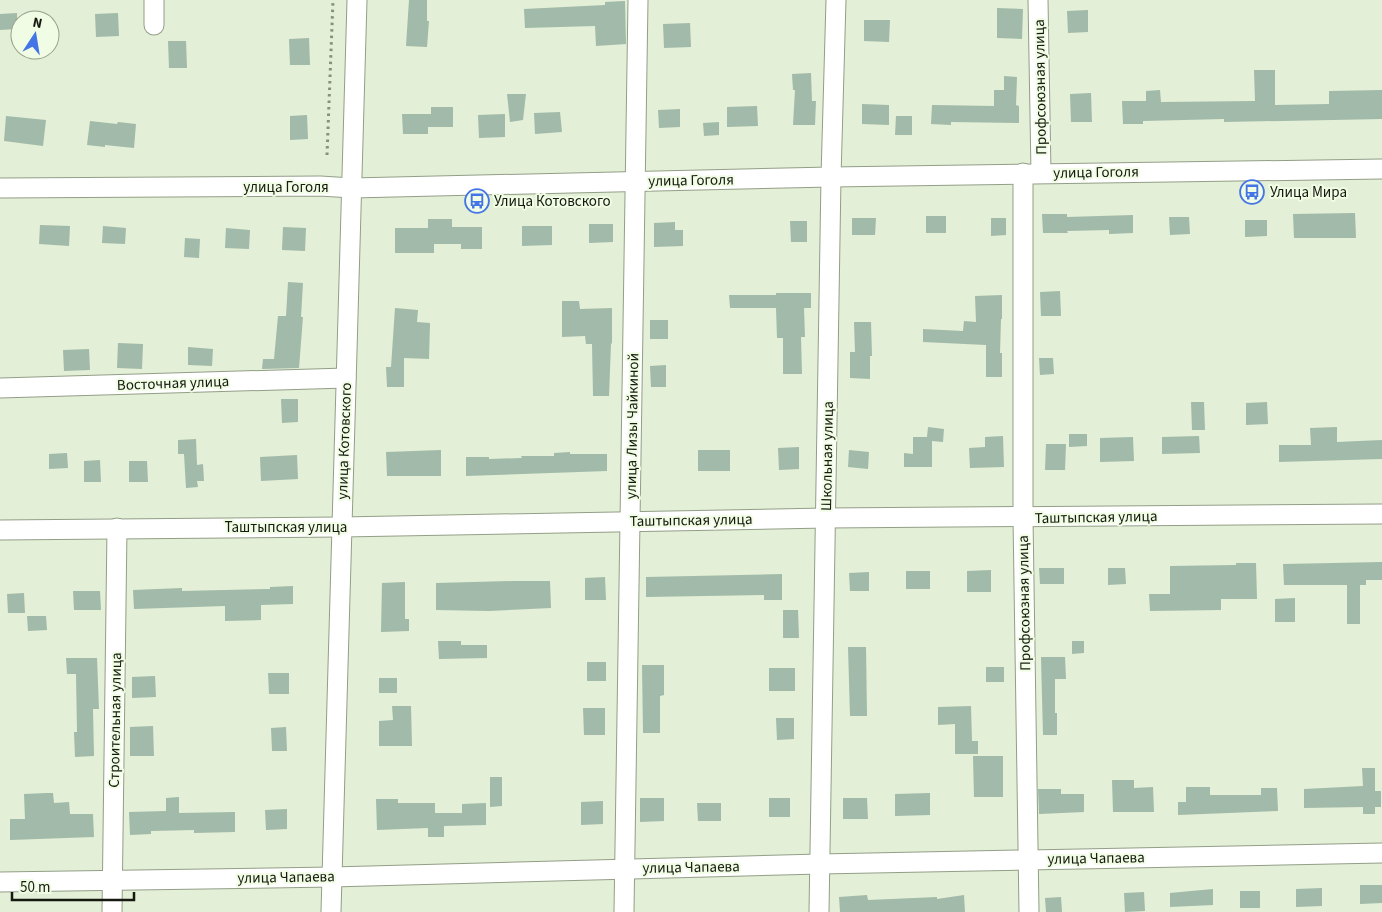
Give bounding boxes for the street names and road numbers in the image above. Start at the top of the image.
street label: Профсоюзная улица [1029,19,1052,155]
street label: улица Гоголя [1053,161,1139,184]
street label: улица Гоголя [648,169,734,192]
street label: улица Гоголя [243,177,329,198]
street label: улица Лизы Чайкиной [621,353,644,499]
street label: Восточная улица [117,371,229,396]
street label: улица Котовского [332,382,357,500]
street label: Школьная улица [816,401,839,511]
street label: Таштыпская улица [1034,506,1158,529]
street label: Таштыпская улица [629,509,753,532]
street label: Таштыпская улица [225,517,347,538]
street label: Профсоюзная улица [1013,535,1036,671]
street label: Строительная улица [104,652,127,788]
street label: улица Чапаева [1047,847,1145,870]
street label: улица Чапаева [642,856,740,879]
street label: улица Чапаева [237,866,335,889]

